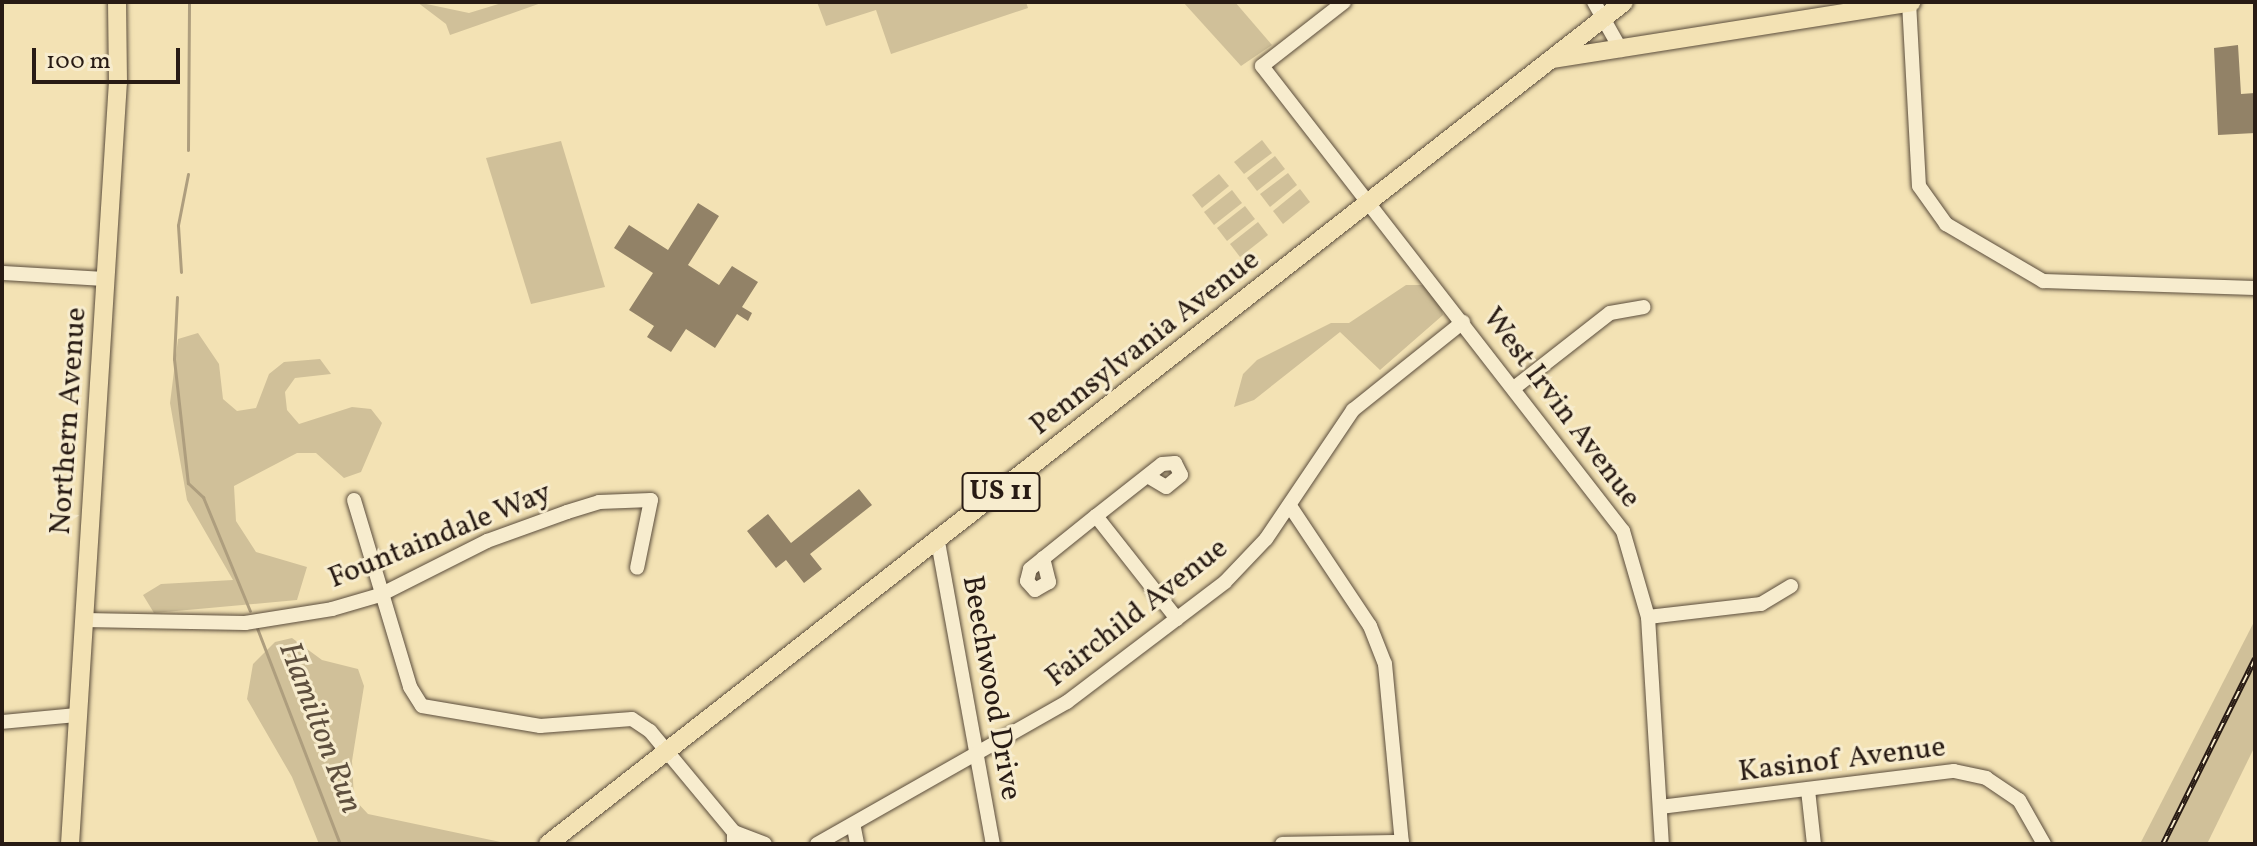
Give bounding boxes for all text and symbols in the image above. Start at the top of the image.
scale bar [36,32,184,82]
text: 100 m [46,45,111,79]
street label: Pennsylvania Avenue [1023,242,1267,444]
street label: West Irvin Avenue [1474,301,1648,515]
street label: Northern Avenue [43,306,95,536]
road number: US 11 [961,468,1041,516]
street label: Fountaindale Way [323,475,557,597]
street label: Fairchild Avenue [1039,531,1235,695]
street label: Beechwood Drive [954,573,1028,803]
water label: Hamilton Run [269,637,369,819]
street label: Kasinof Avenue [1738,730,1946,790]

